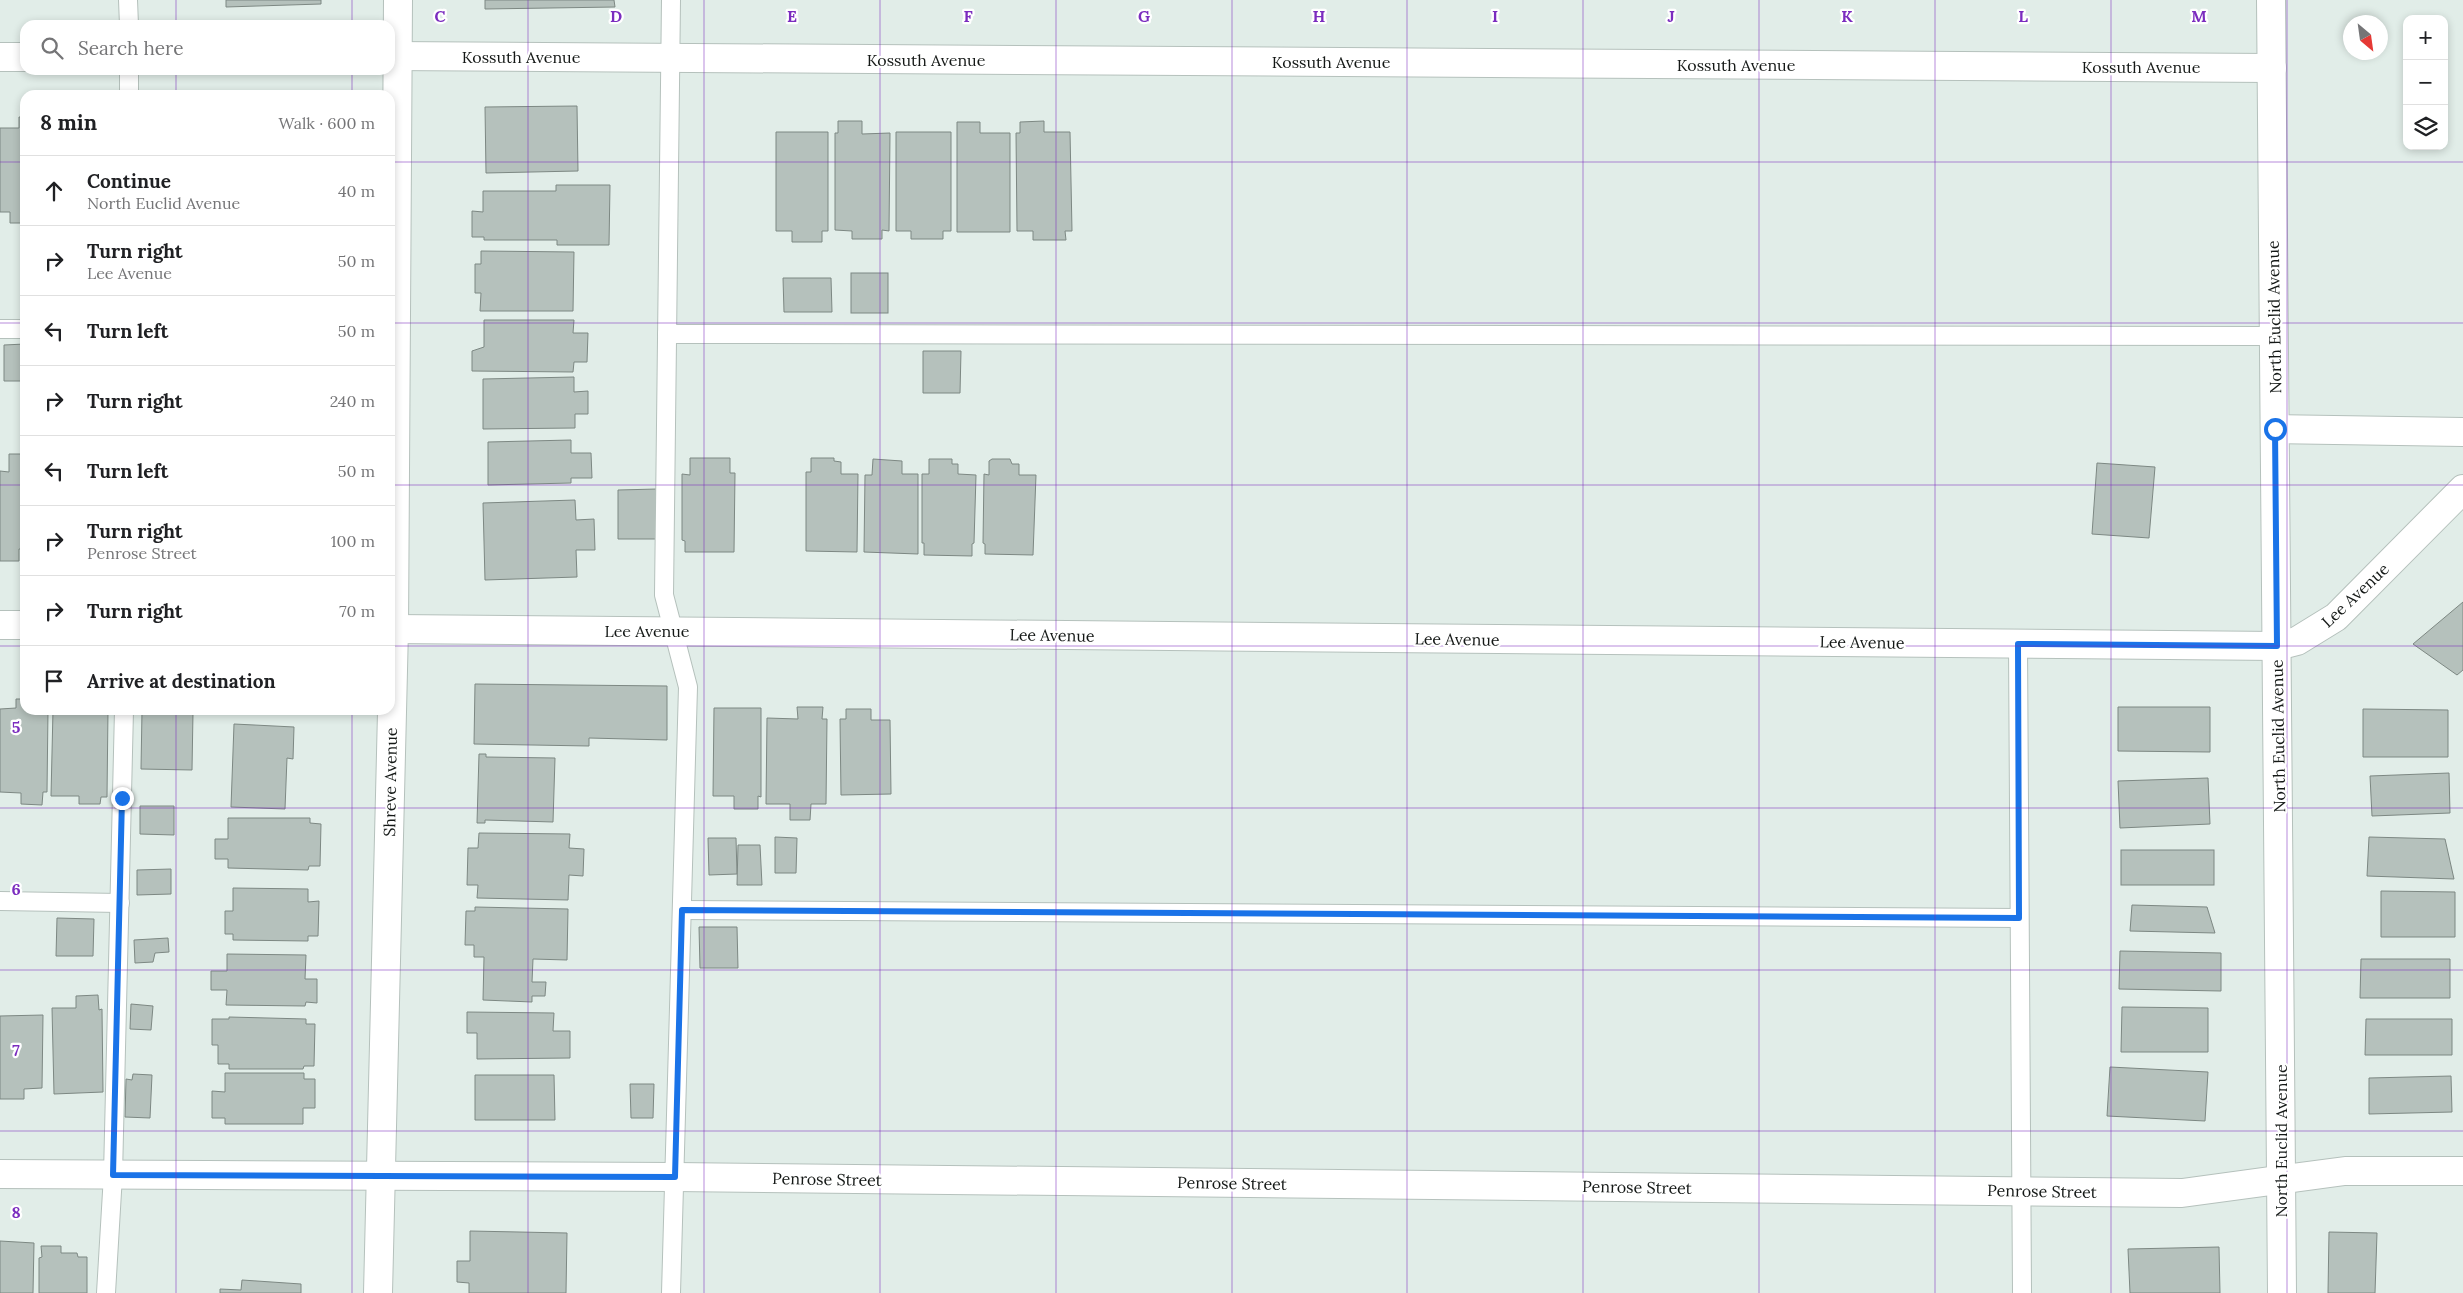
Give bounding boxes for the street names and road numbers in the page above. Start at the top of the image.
street label: Kossuth Avenue [462,47,581,67]
street label: Kossuth Avenue [867,50,986,70]
street label: Kossuth Avenue [1272,52,1391,72]
street label: Kossuth Avenue [1677,55,1796,75]
street label: Kossuth Avenue [2082,57,2201,77]
street label: North Euclid Avenue [2263,240,2285,394]
street label: Lee Avenue [2317,558,2393,631]
street label: Lee Avenue [604,621,690,641]
street label: Lee Avenue [1009,624,1095,646]
street label: Lee Avenue [1414,628,1500,650]
street label: Lee Avenue [1819,631,1905,653]
street label: North Euclid Avenue [2267,659,2289,813]
street label: Shreve Avenue [379,727,401,837]
street label: North Euclid Avenue [2271,1064,2291,1218]
street label: Penrose Street [772,1168,883,1190]
street label: Penrose Street [1177,1172,1288,1194]
street label: Penrose Street [1582,1176,1693,1198]
street label: Penrose Street [1987,1180,2098,1202]

